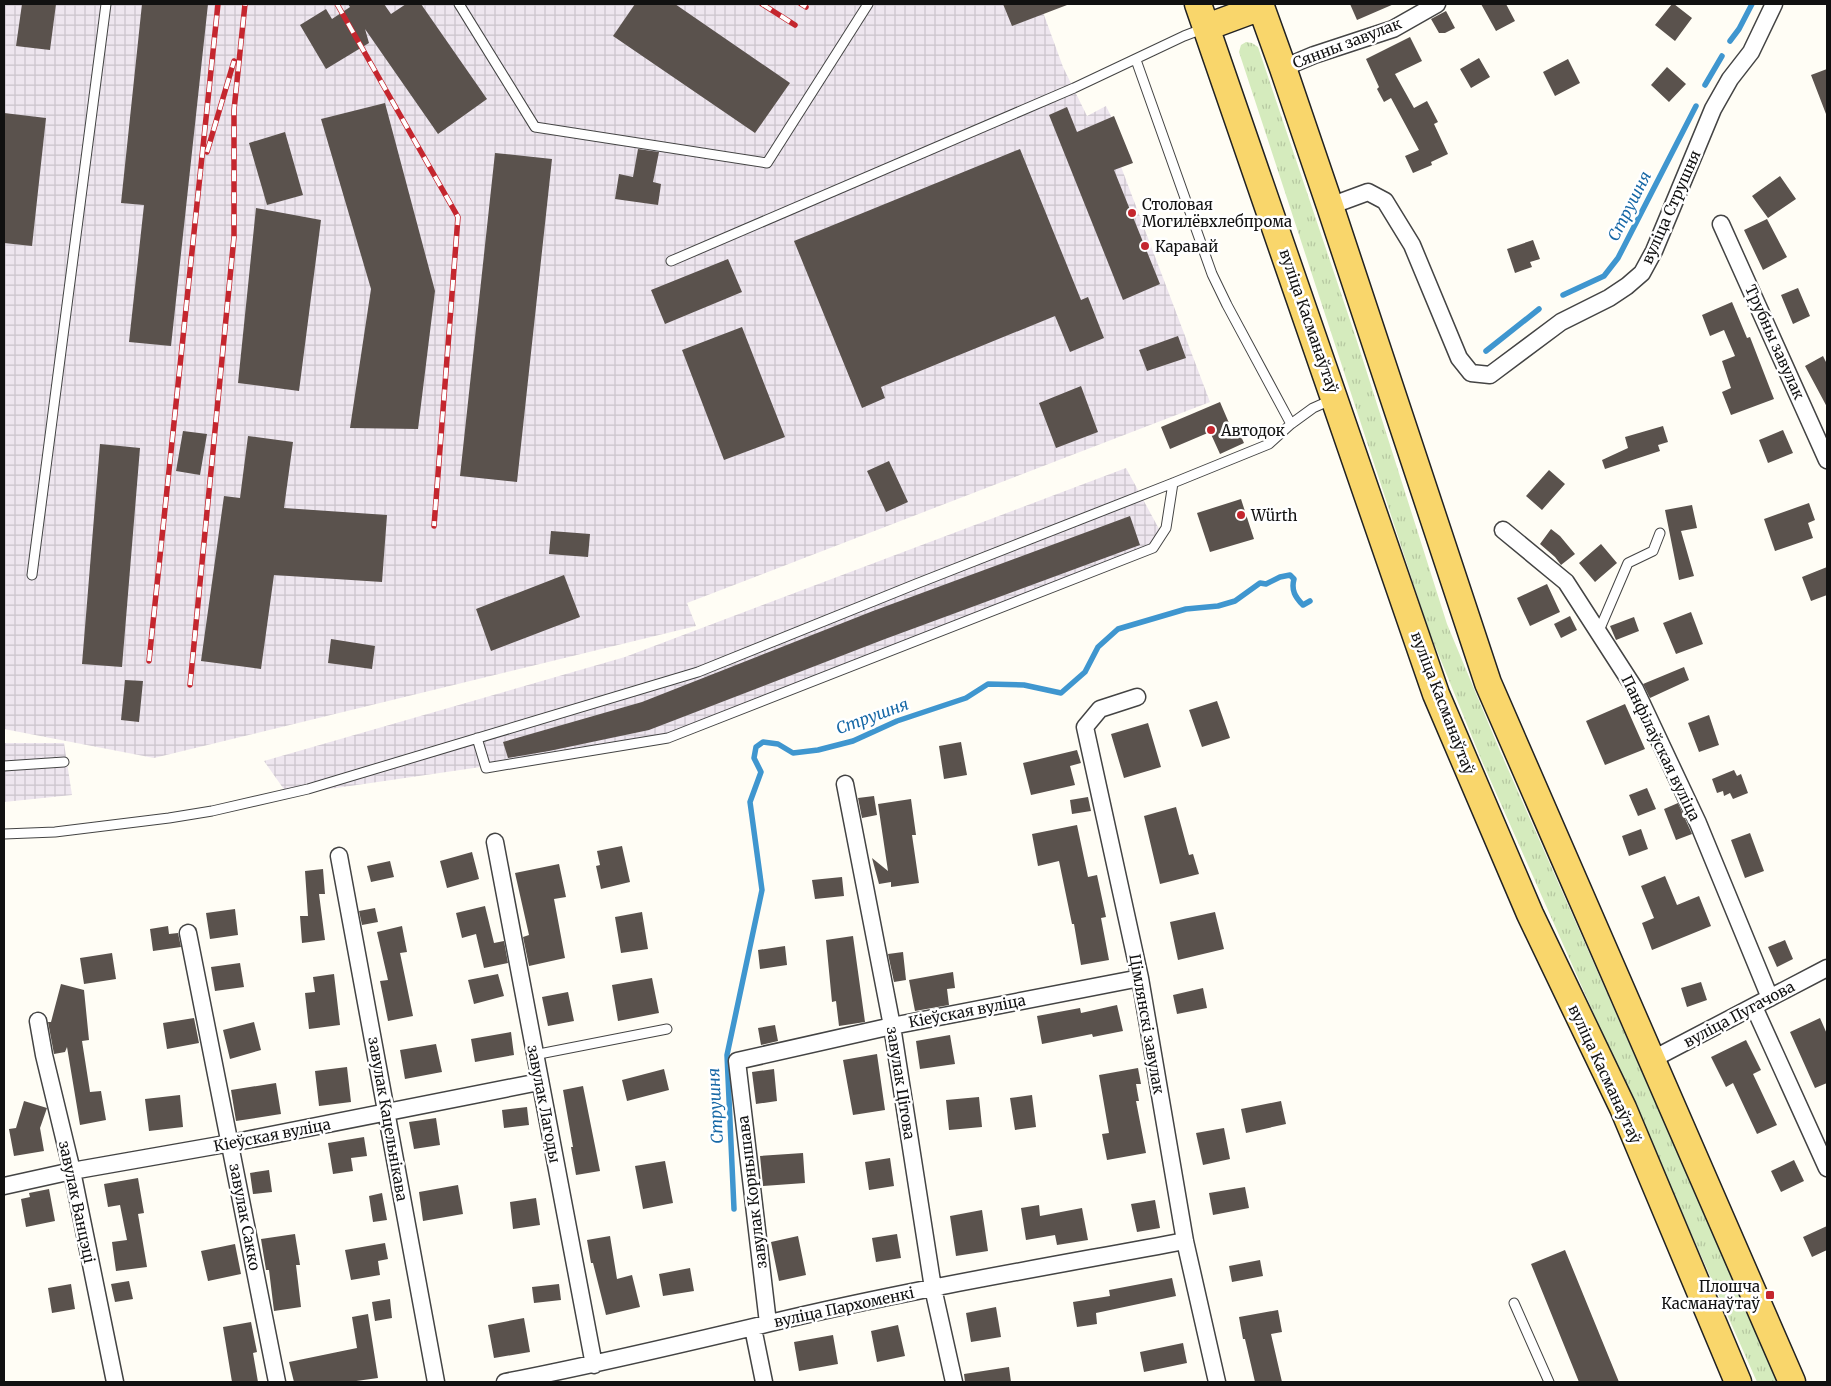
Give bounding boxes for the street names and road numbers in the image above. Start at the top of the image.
street label: Сянны завулак [1290,13,1405,72]
street label: вуліца Струшня [1637,147,1705,267]
street label: вуліца Касманаўтаў [1275,246,1343,396]
street label: Трубны завулак [1741,282,1809,403]
street label: вуліца Касманаўтаў [1407,629,1479,777]
street label: Панфілаўская вуліца [1617,672,1705,824]
street label: Цімлянскі завулак [1125,952,1169,1096]
street label: вуліца Пугачова [1680,977,1798,1051]
street label: Кіеўская вуліца [907,990,1027,1032]
street label: вуліца Касманаўтаў [1564,1001,1646,1147]
street label: завулак Цітова [883,1025,919,1141]
street label: завулак Кацельнікава [364,1035,412,1203]
street label: завулак Лагоды [523,1043,565,1165]
street label: Кіеўская вуліца [212,1114,332,1156]
street label: завулак Корнышава [733,1114,771,1270]
street label: завулак Ванцэці [55,1139,99,1265]
street label: завулак Сакко [225,1162,265,1272]
street label: вуліца Пархоменкі [772,1283,916,1331]

